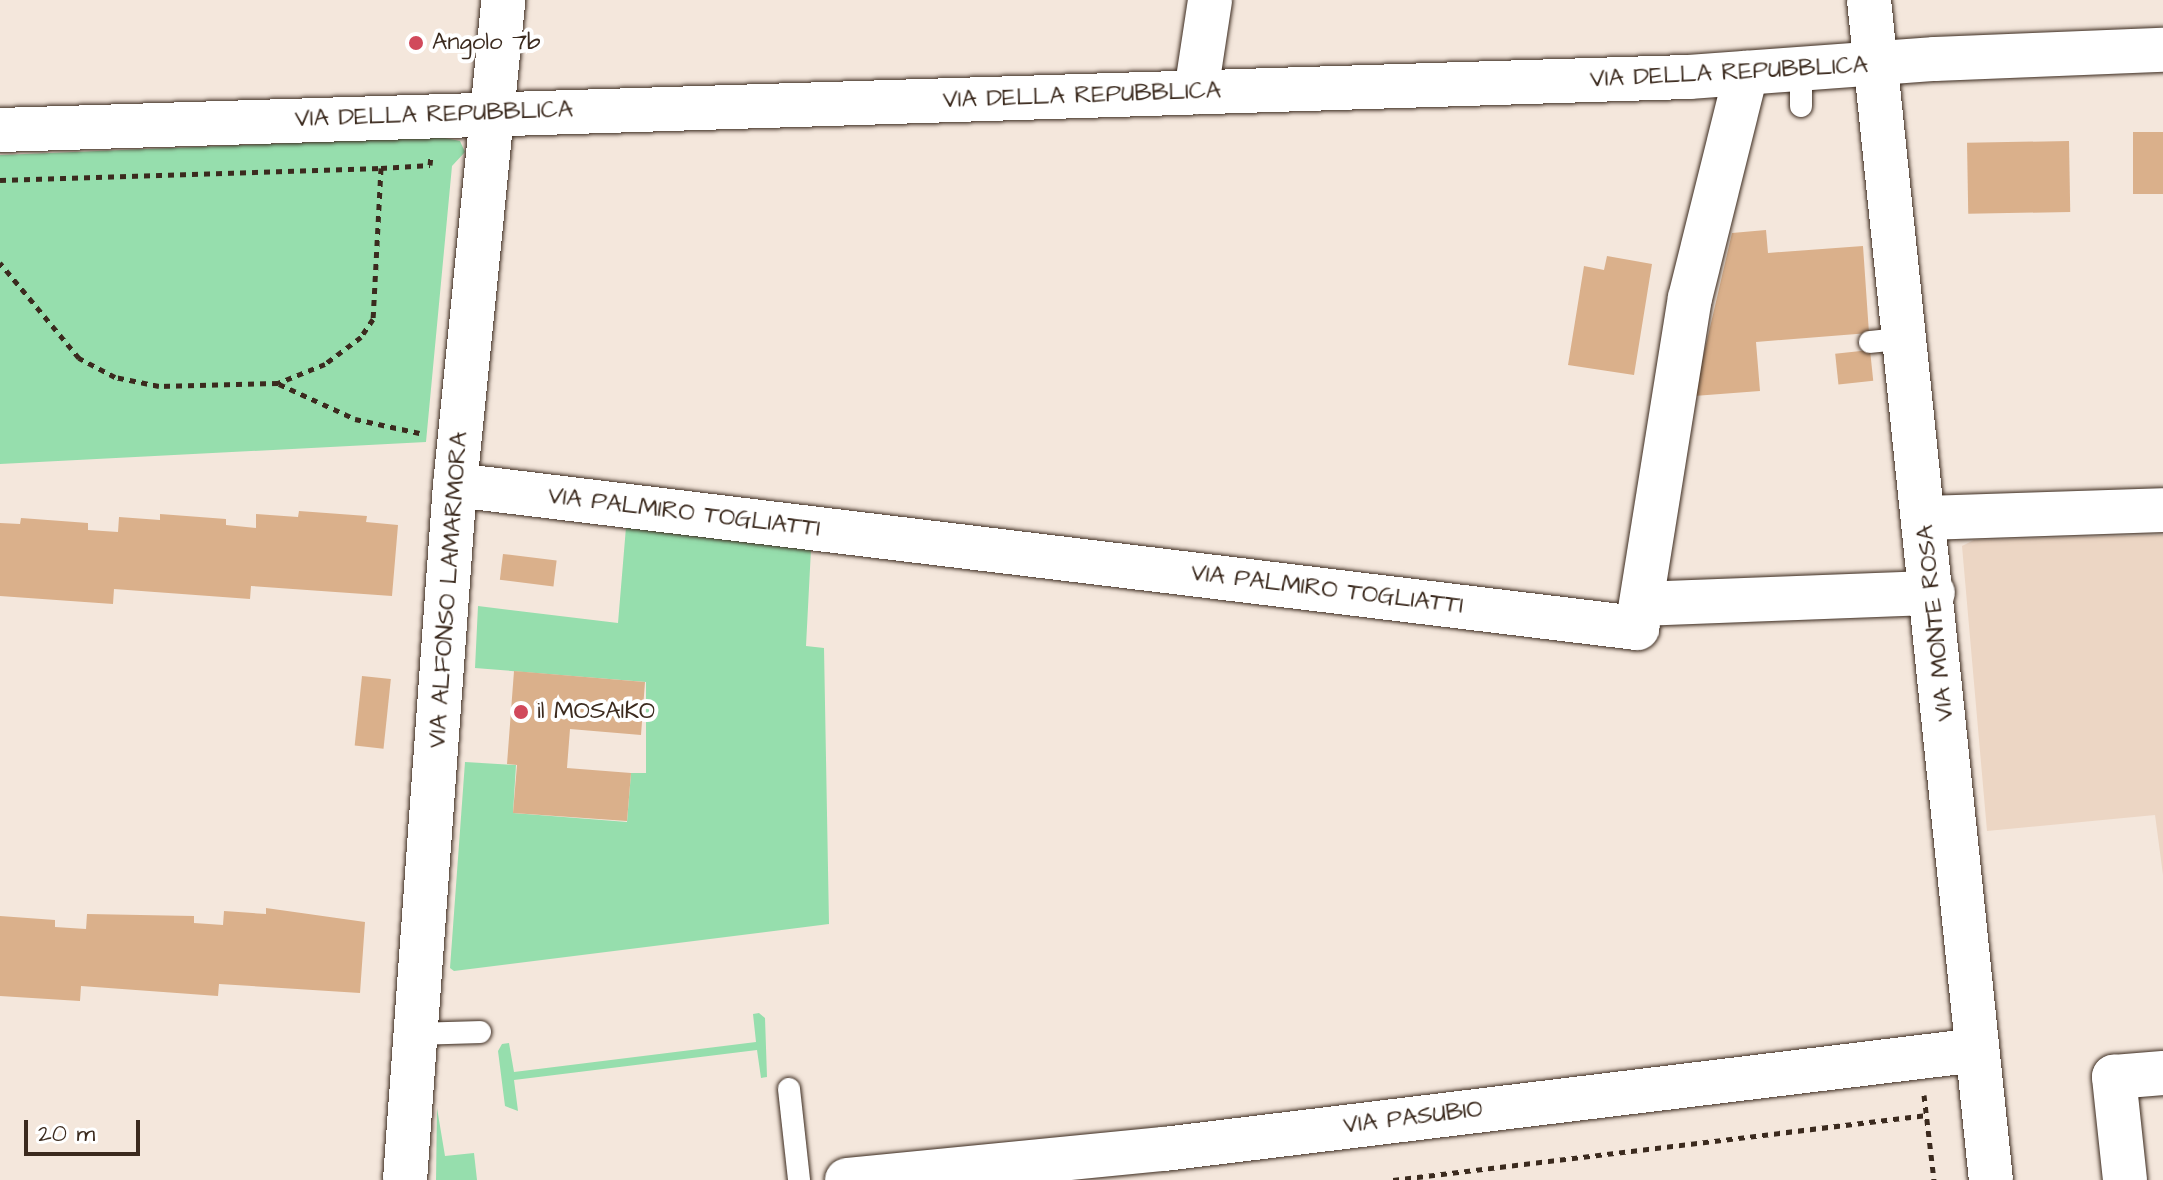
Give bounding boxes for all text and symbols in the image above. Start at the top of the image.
place label: Angolo 7b [432,29,540,57]
marker: Angolo 7b [407,34,425,52]
street label: VIA DELLA REPUBBLICA [1589,51,1869,95]
street label: VIA DELLA REPUBBLICA [942,77,1222,115]
street label: VIA DELLA REPUBBLICA [294,96,574,134]
street label: VIA ALFONSO LAMARMORA [424,431,474,749]
street label: VIA PALMIRO TOGLIATTI [546,482,822,544]
street label: VIA MONTE ROSA [1911,523,1961,723]
street label: VIA PALMIRO TOGLIATTI [1189,559,1465,621]
place label: il MOSAIKO [537,698,655,726]
marker: il MOSAIKO [512,703,530,721]
street label: VIA PASUBIO [1342,1095,1484,1141]
scale bar [28,1104,144,1154]
text: 20 m [38,1117,95,1151]

